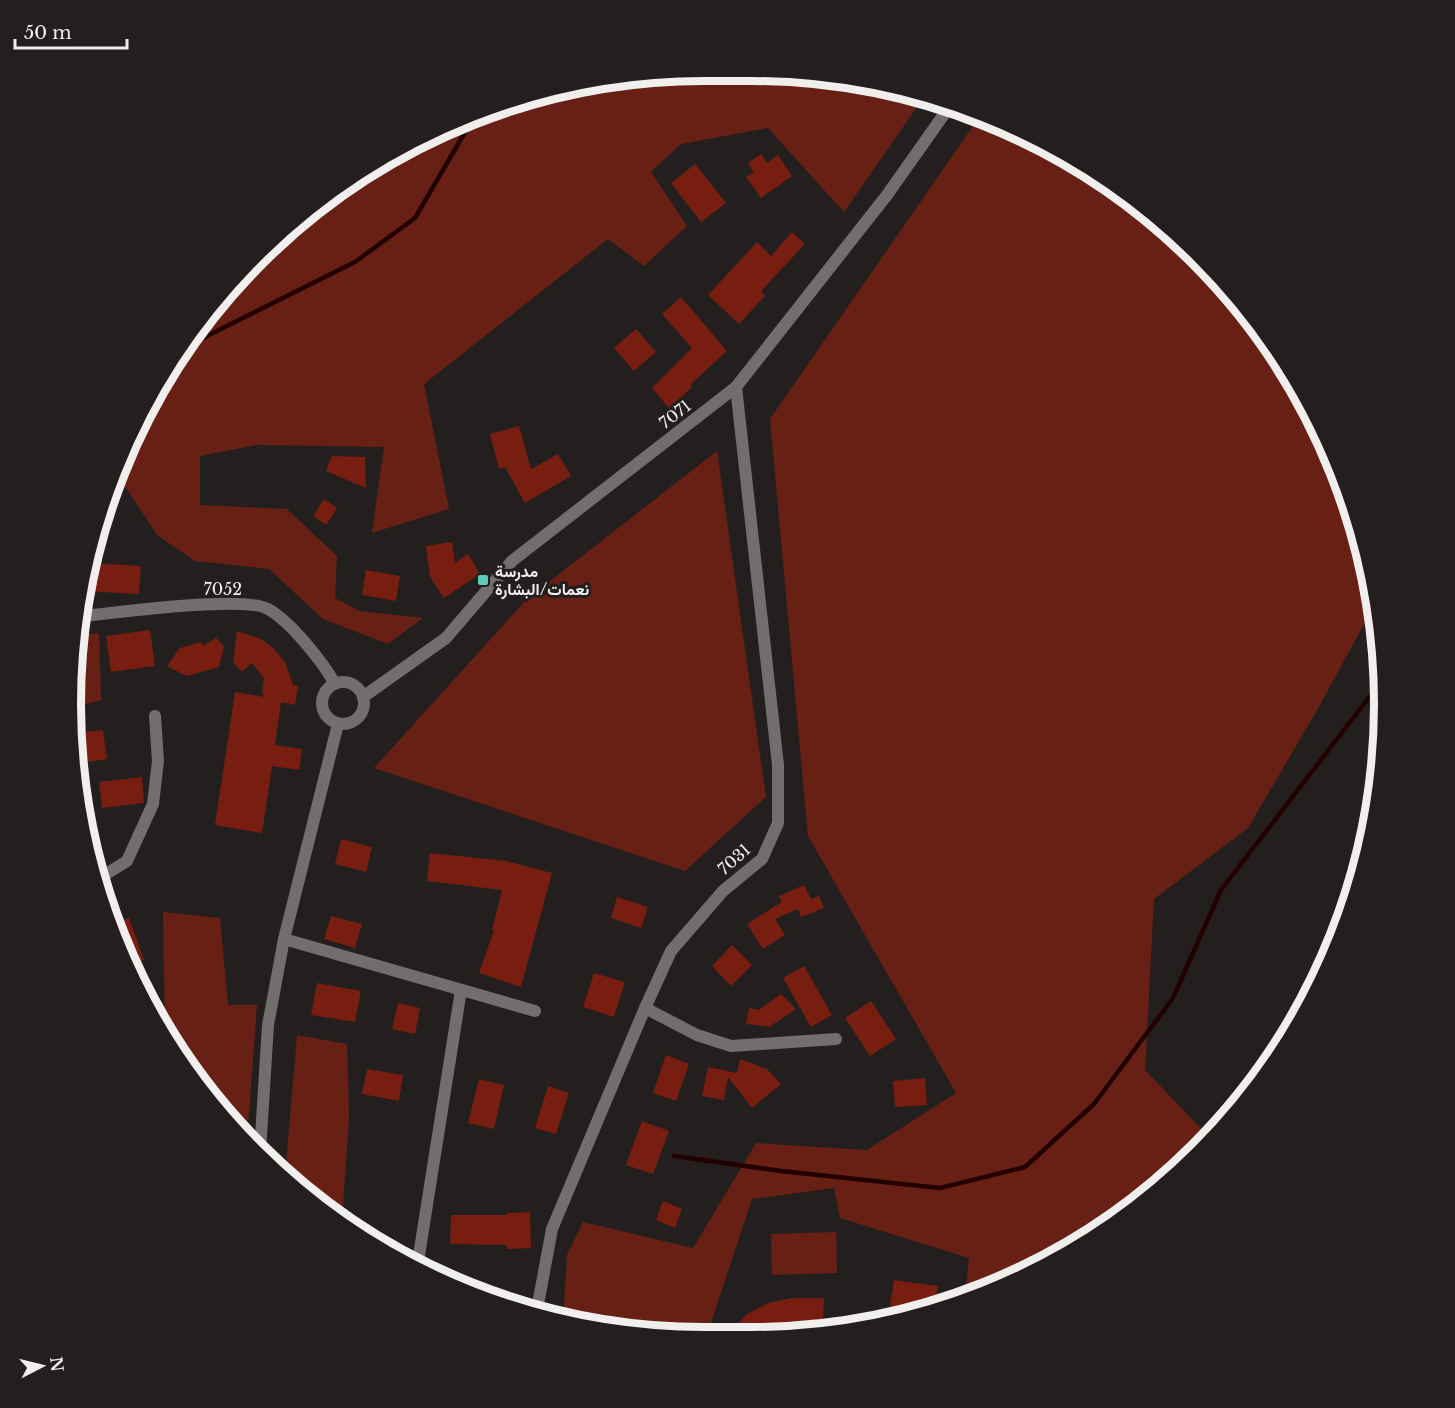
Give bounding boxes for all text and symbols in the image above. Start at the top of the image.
scale bar [15,12,128,50]
text: 50 m [24,22,72,44]
street label: 7071 [655,395,695,433]
place label: مدرسة نعمات/البشارة [495,561,589,600]
marker: مدرسة نعمات/البشارة [476,573,490,587]
street label: 7052 [204,579,242,599]
street label: 7031 [714,839,754,879]
north arrow [12,1336,72,1396]
text: N [46,1355,68,1373]

